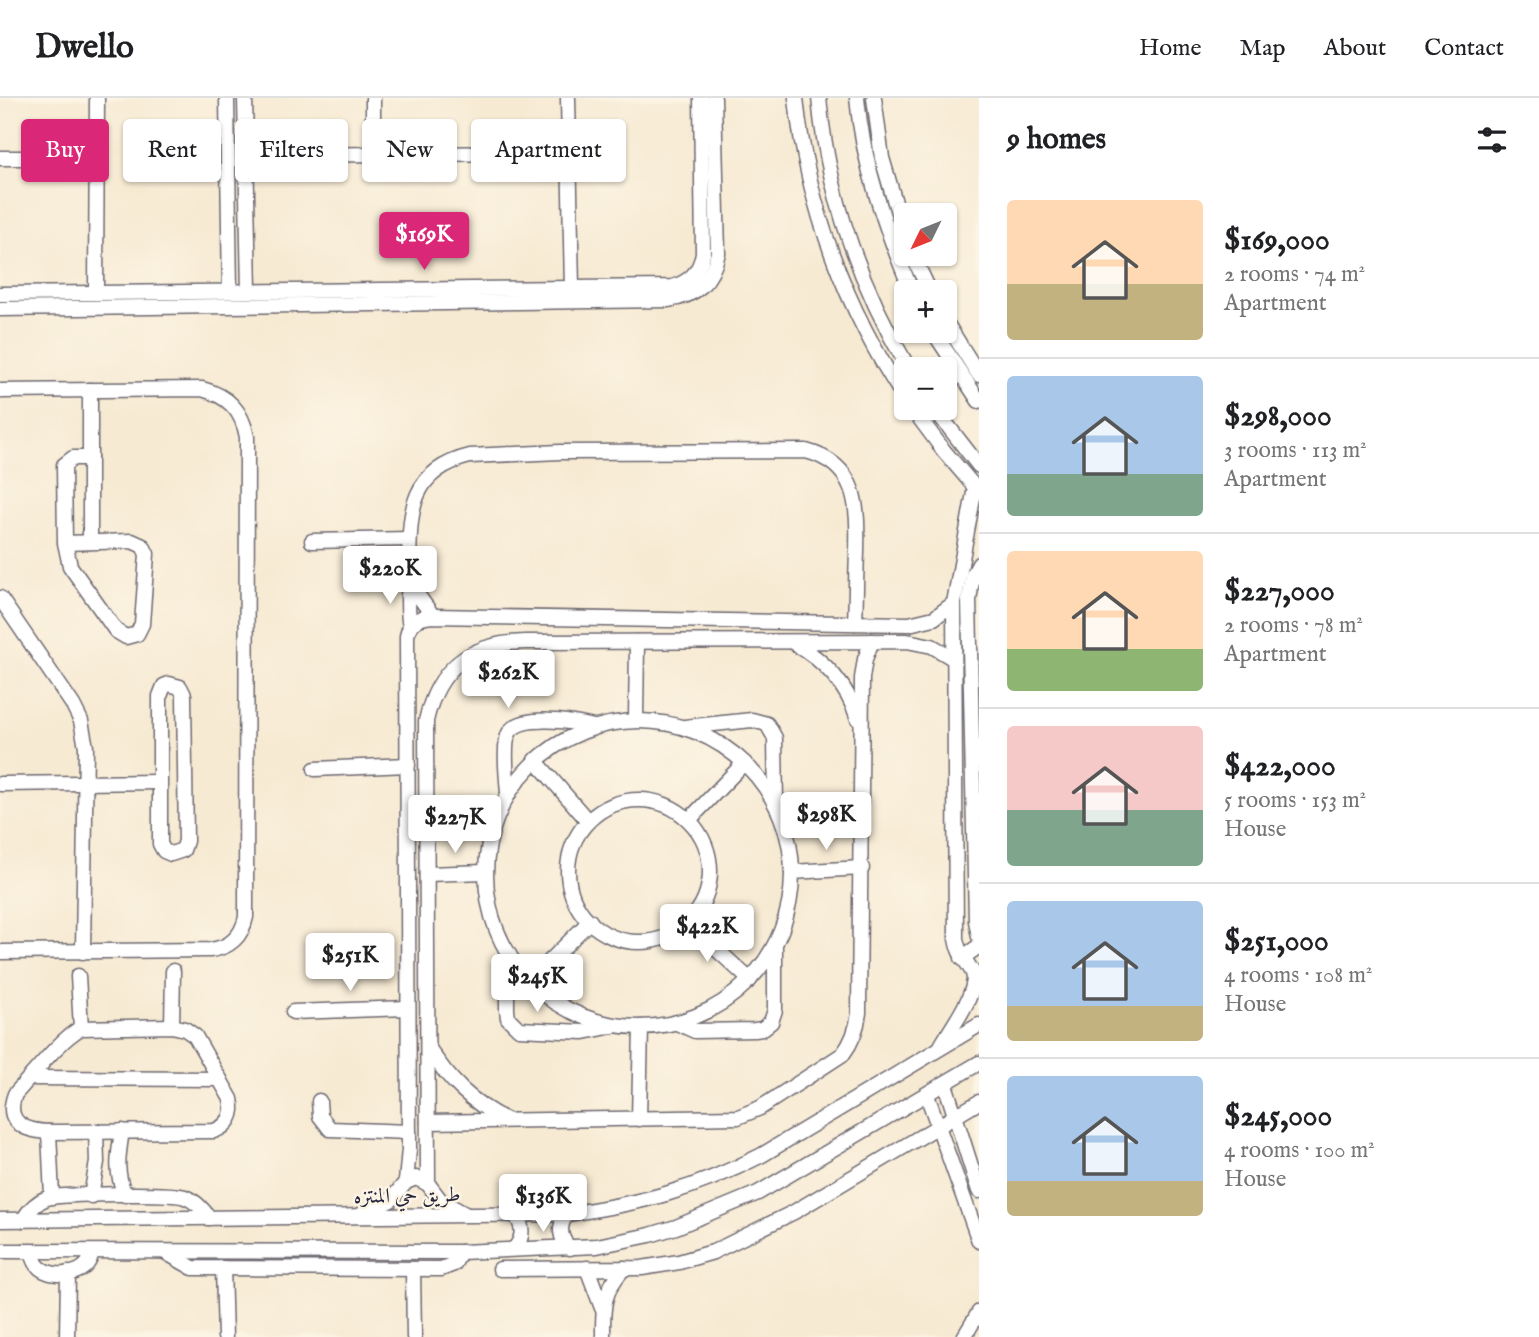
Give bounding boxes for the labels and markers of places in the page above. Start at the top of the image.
pin: $169K [375,212,473,272]
pin: $220K [341,546,439,606]
pin: $262K [459,650,557,710]
pin: $298K [777,792,875,852]
pin: $227K [406,796,504,855]
pin: $422K [658,904,756,964]
pin: $251K [301,934,399,993]
pin: $245K [488,954,586,1014]
pin: $136K [494,1174,592,1234]

